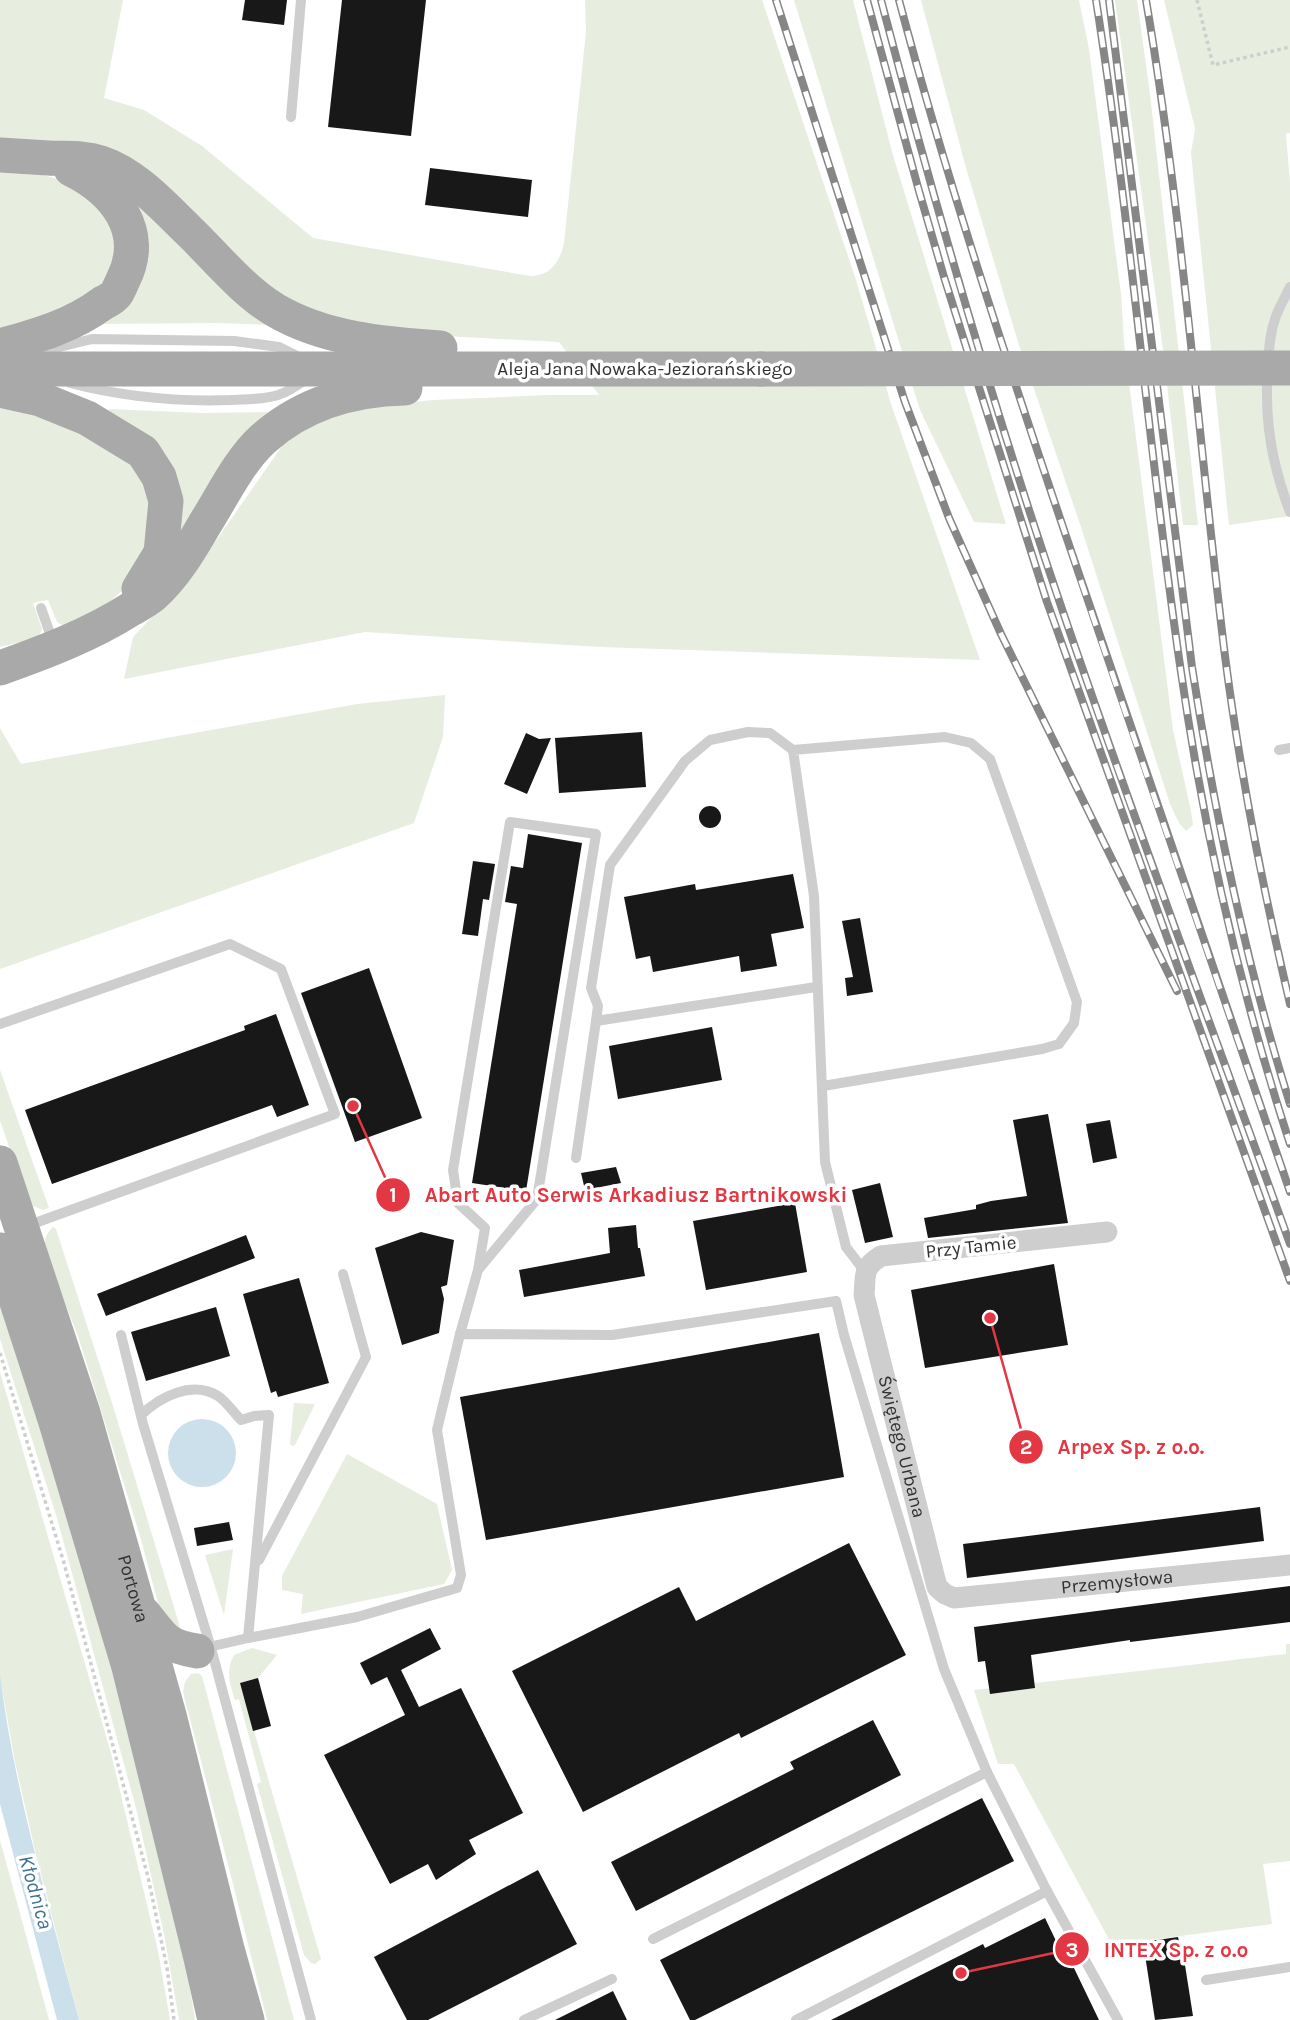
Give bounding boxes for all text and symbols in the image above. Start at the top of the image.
street label: Aleja Jana Nowaka-Jeziorańskiego [497,358,793,380]
callout: Abart Auto Serwis Arkadiusz Bartnikowski [375,1174,861,1216]
text: 1 [389,1183,397,1207]
text: Abart Auto Serwis Arkadiusz Bartnikowski [425,1183,847,1207]
street label: Przy Tamie [924,1231,1018,1263]
street label: Świętego Urbana [874,1373,930,1520]
callout: Arpex Sp. z o.o. [1008,1426,1218,1468]
text: 2 [1020,1435,1032,1459]
text: Arpex Sp. z o.o. [1058,1435,1204,1459]
street label: Portowa [113,1552,153,1625]
street label: Przemysłowa [1060,1566,1174,1598]
water label: Kłodnica [14,1852,58,1932]
callout: INTEX Sp. z o.o [1055,1928,1262,1970]
text: 3 [1065,1938,1079,1962]
text: INTEX Sp. z o.o [1104,1938,1248,1962]

